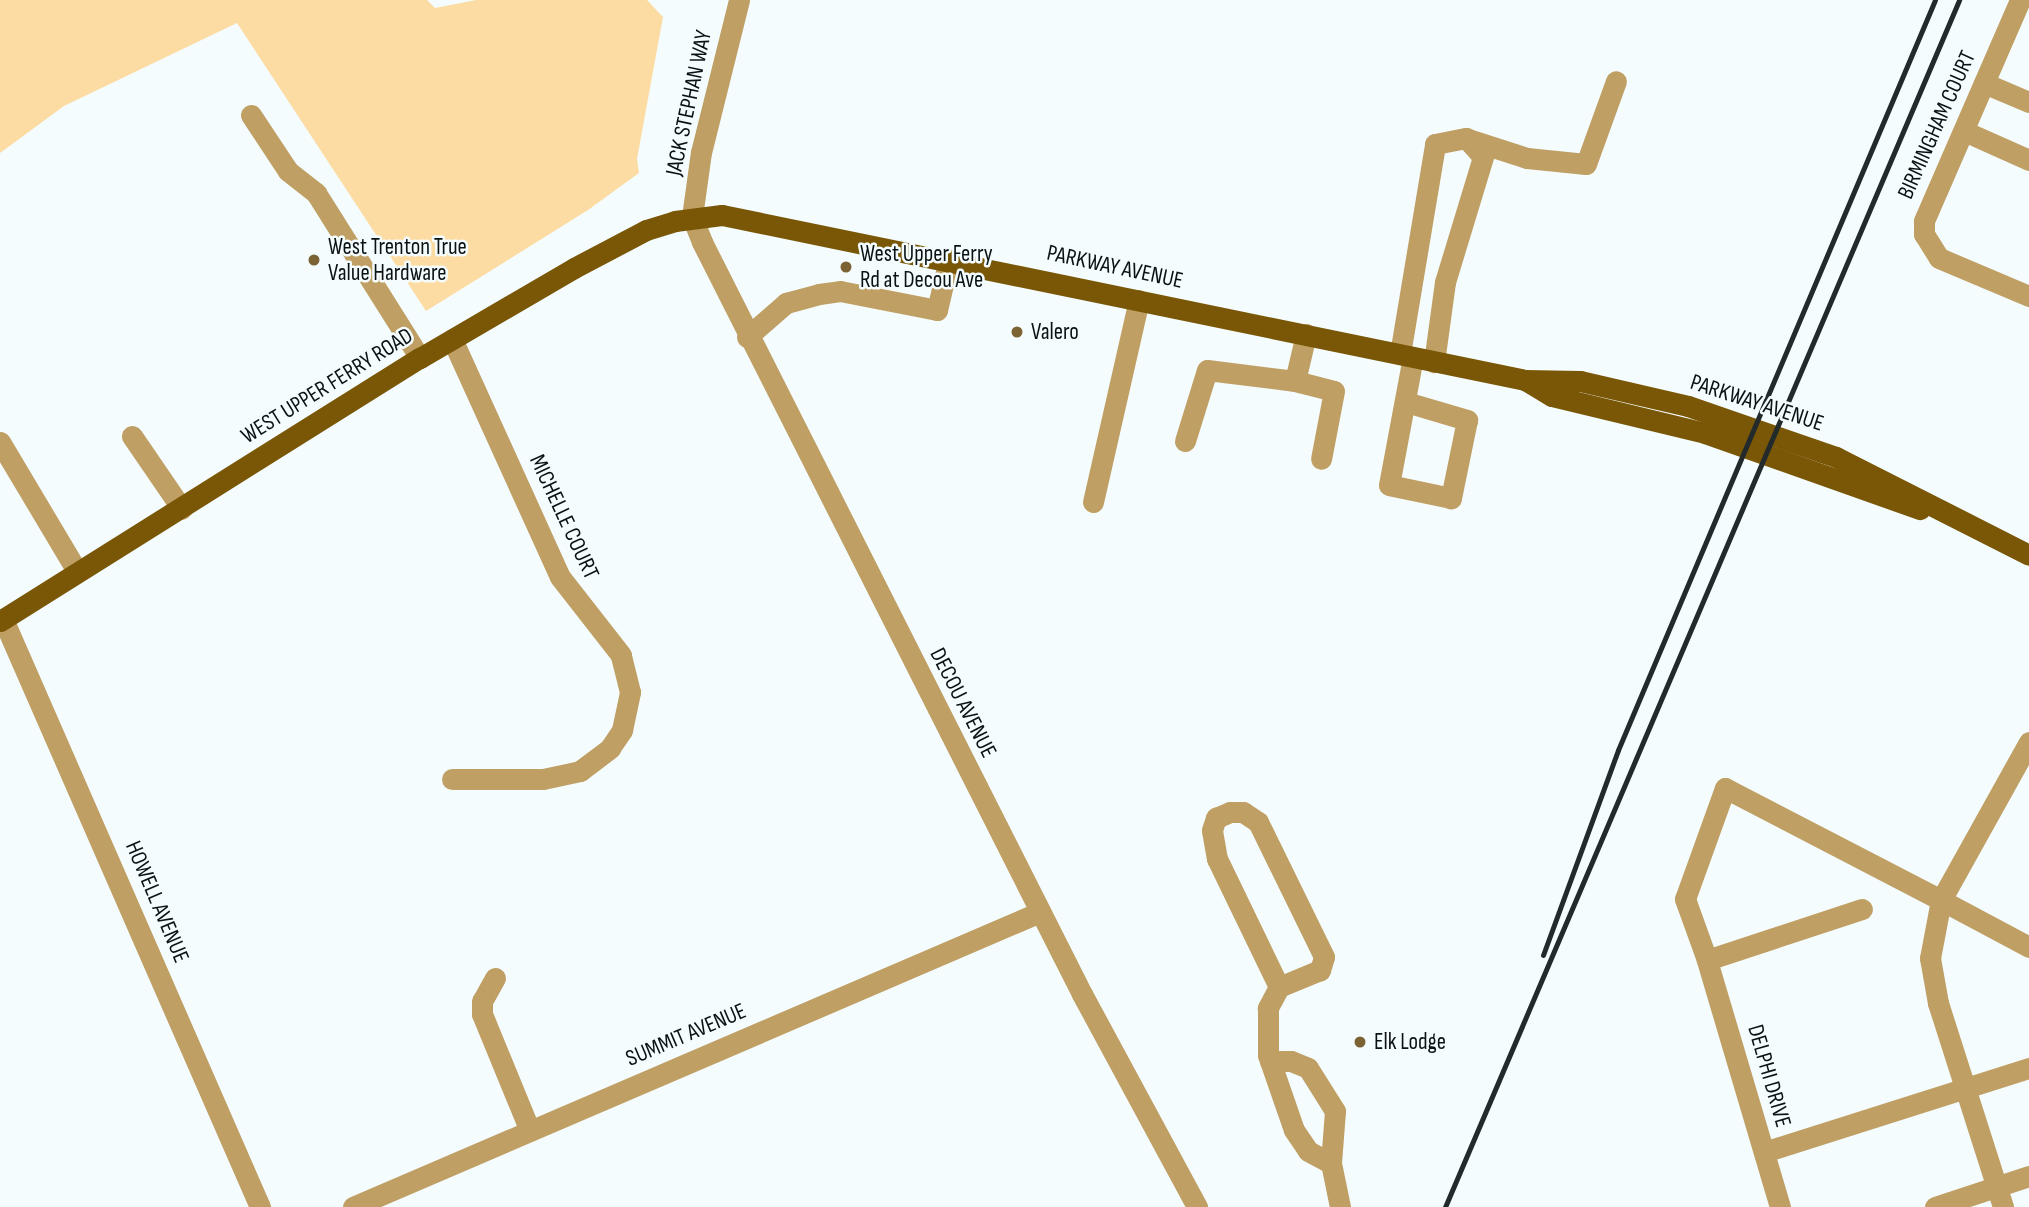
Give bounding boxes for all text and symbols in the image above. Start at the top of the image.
street label: JACK STEPHAN WAY [660,28,718,178]
street label: BIRMINGHAM COURT [1892,47,1982,203]
place label: West Trenton True Value Hardware [328,233,467,287]
street label: PARKWAY AVENUE [1044,239,1186,295]
place label: West Upper Ferry Rd at Decou Ave [860,240,993,294]
marker: West Trenton True Value Hardware [306,252,322,268]
marker: West Upper Ferry Rd at Decou Ave [838,259,854,275]
place label: Valero [1031,318,1079,346]
street label: WEST UPPER FERRY ROAD [236,322,418,450]
marker: Valero [1009,324,1025,340]
street label: PARKWAY AVENUE [1687,368,1827,438]
street label: MICHELLE COURT [523,450,605,584]
street label: DECOU AVENUE [924,644,1002,762]
street label: HOWELL AVENUE [119,837,195,967]
street label: SUMMIT AVENUE [622,997,750,1073]
street label: DELPHI DRIVE [1741,1022,1797,1130]
place label: Elk Lodge [1374,1028,1446,1056]
marker: Elk Lodge [1352,1034,1368,1050]

